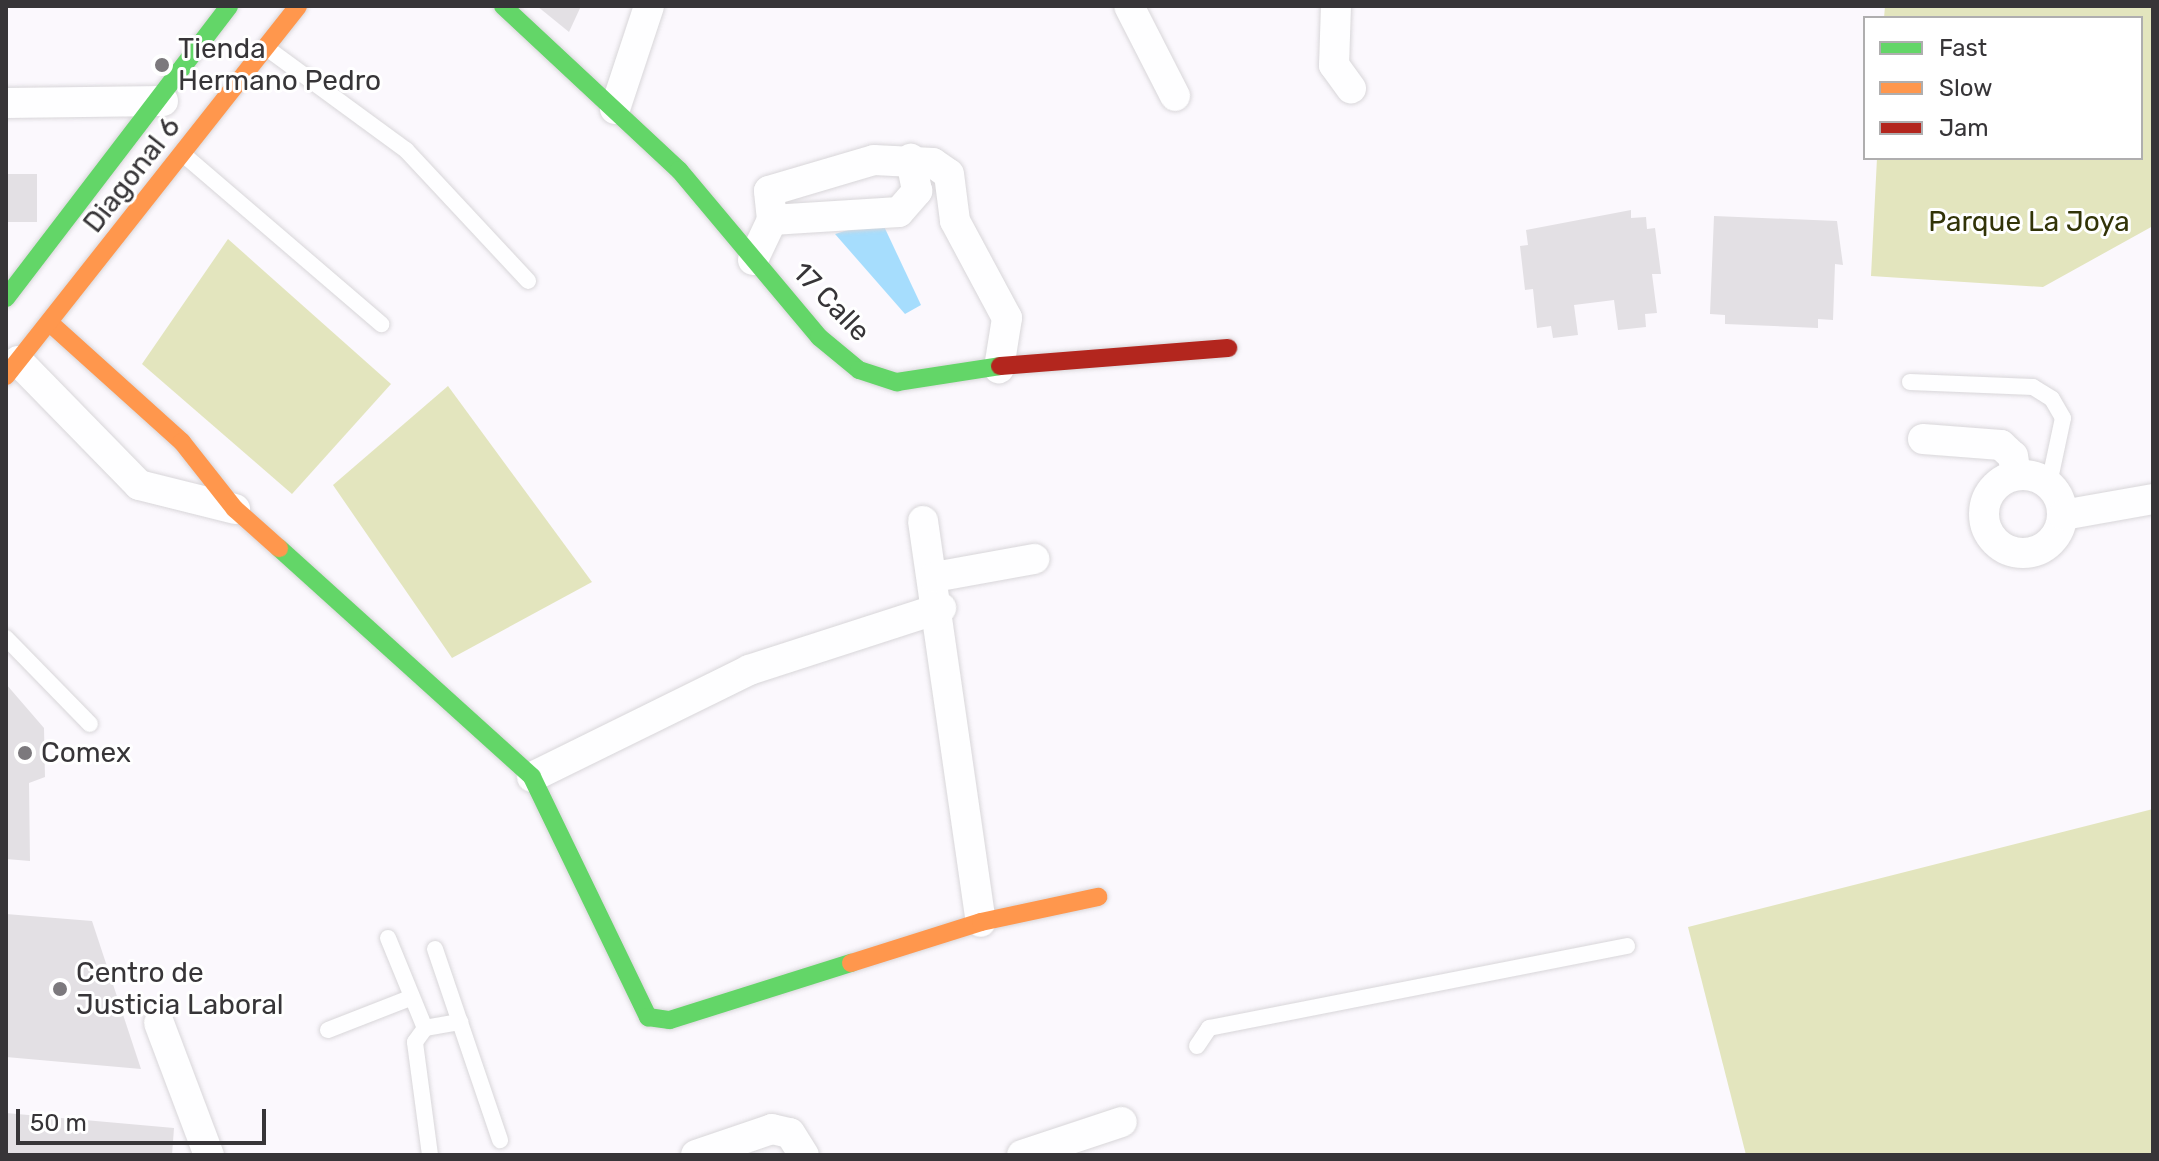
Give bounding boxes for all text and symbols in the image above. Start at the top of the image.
legend [1863,16,2143,160]
place label: Tienda Hermano Pedro [178,32,381,98]
text: Fast [1939,34,1987,62]
marker: Tienda Hermano Pedro [153,56,171,74]
text: Slow [1939,74,1992,102]
street label: Diagonal 6 [77,111,187,239]
text: Jam [1939,114,1989,142]
park label: Parque La Joya [1928,205,2130,239]
street label: 17 Calle [785,256,877,348]
place label: Comex [41,736,131,770]
marker: Comex [16,744,34,762]
place label: Centro de Justicia Laboral [76,956,284,1022]
marker: Centro de Justicia Laboral [51,980,69,998]
scale bar [20,1093,270,1143]
text: 50 m [30,1109,87,1137]

